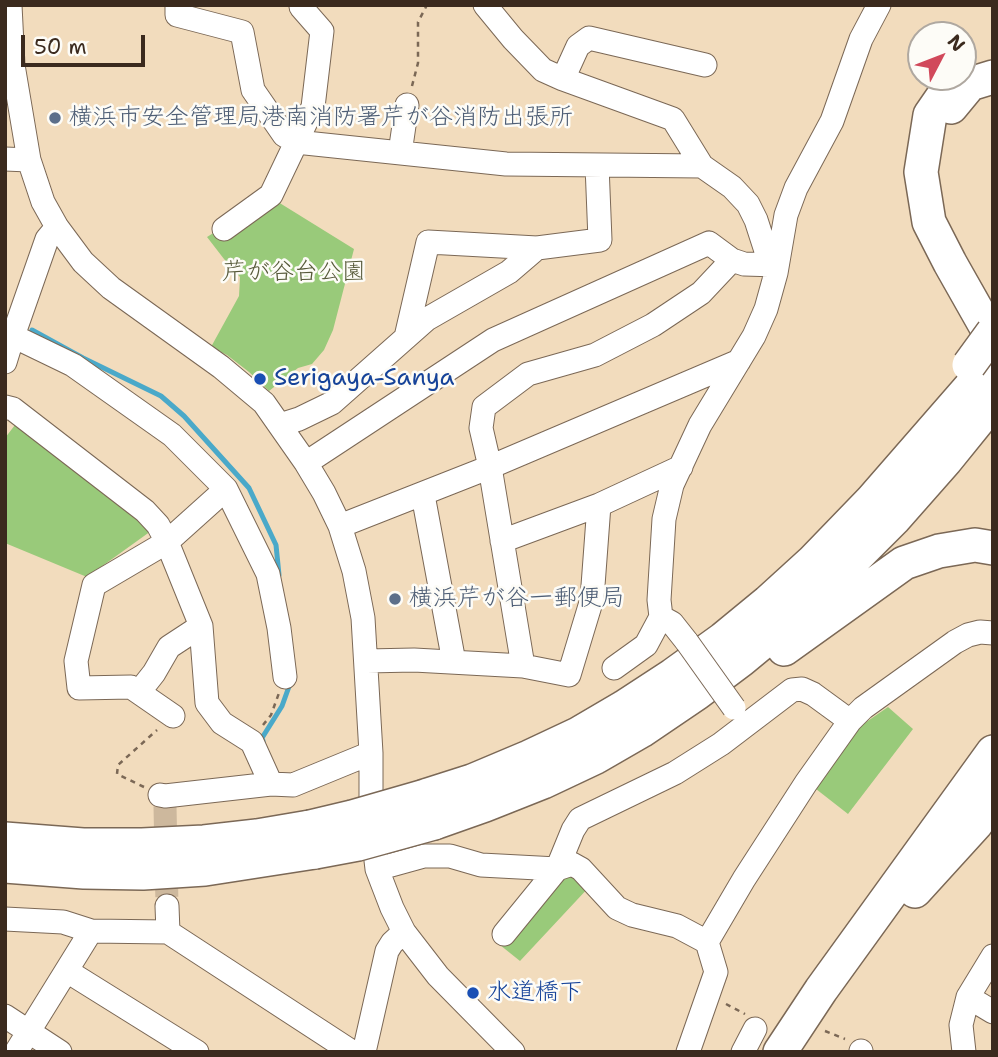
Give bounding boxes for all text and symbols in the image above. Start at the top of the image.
scale bar [24,21,149,65]
north arrow [907,21,977,91]
text: N [942,29,971,57]
text: 50 m [34,33,87,61]
place label: 横浜市安全管理局港南消防署芹が谷消防出張所 [69,104,573,132]
marker: 横浜市安全管理局港南消防署芹が谷消防出張所 [47,110,63,126]
park label: 芹が谷台公園 [222,259,366,287]
place label: Serigaya-Sanya [274,365,455,393]
marker: Serigaya-Sanya [252,371,268,387]
place label: 横浜芹が谷一郵便局 [409,585,625,613]
marker: 横浜芹が谷一郵便局 [387,591,403,607]
place label: 水道橋下 [487,979,583,1007]
marker: 水道橋下 [465,985,481,1001]

